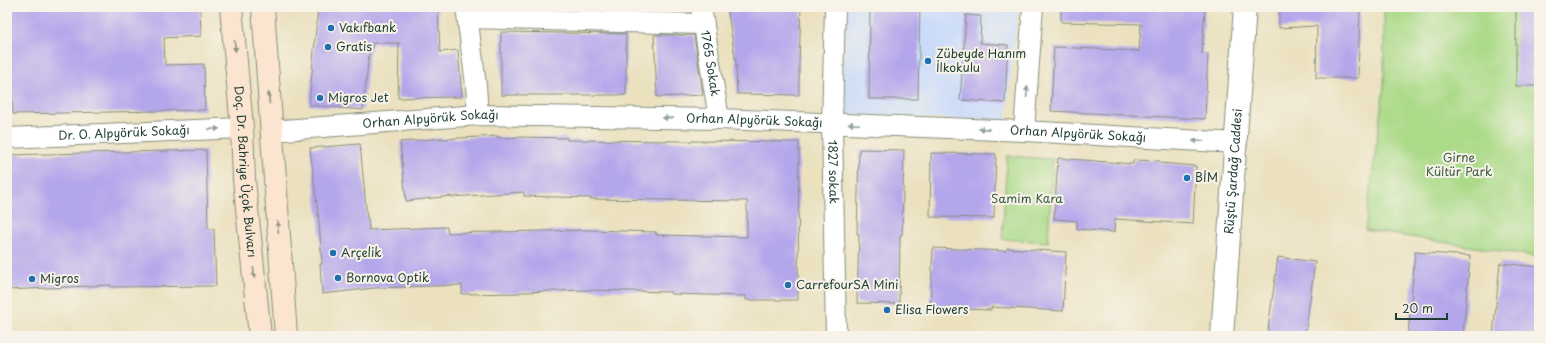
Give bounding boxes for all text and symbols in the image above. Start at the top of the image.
place label: Vakıfbank [339,18,396,36]
marker: Vakıfbank [326,23,336,33]
street label: 1765 Sokak [697,29,725,98]
place label: Gratis [336,37,372,55]
one-way arrow [231,40,238,52]
marker: Gratis [323,42,333,52]
place label: Zübeyde Hanım İlkokulu [936,44,1026,76]
marker: Zübeyde Hanım İlkokulu [923,56,933,66]
street label: Doç. Dr. Bahriye Üçok Bulvarı [230,84,262,258]
one-way arrow [1023,86,1030,98]
place label: Migros Jet [328,88,389,106]
one-way arrow [265,92,272,104]
marker: Migros Jet [315,93,325,103]
street label: Orhan Alpyörük Sokağı [362,105,499,132]
street label: Orhan Alpyörük Sokağı [686,108,823,131]
street label: Rüştü Şardağ Caddesi [1219,108,1246,235]
one-way arrow [661,115,674,121]
street label: Dr. O. Alpyörük Sokağı [58,120,190,144]
street label: Orhan Alpyörük Sokağı [1010,120,1147,146]
one-way arrow [847,121,860,127]
one-way arrow [208,126,220,133]
one-way arrow [977,126,990,132]
one-way arrow [1192,137,1204,144]
street label: 1827 sokak [824,140,844,204]
park label: Girne Kültür Park [1426,148,1492,180]
place label: BİM [1195,168,1218,186]
marker: BİM [1182,173,1192,183]
park label: Samim Kara [991,189,1063,207]
one-way arrow [275,221,282,233]
place label: Arçelik [341,243,382,261]
marker: Arçelik [328,248,338,258]
one-way arrow [250,267,257,279]
place label: Bornova Optik [346,268,429,286]
place label: Migros [40,269,79,287]
marker: Bornova Optik [333,273,343,283]
marker: Migros [27,274,37,284]
place label: CarrefourSA Mini [796,275,899,293]
marker: CarrefourSA Mini [783,280,793,290]
scale bar [1396,295,1447,321]
text: 20 m [1402,299,1433,317]
place label: Elisa Flowers [895,300,969,318]
marker: Elisa Flowers [882,305,892,315]

